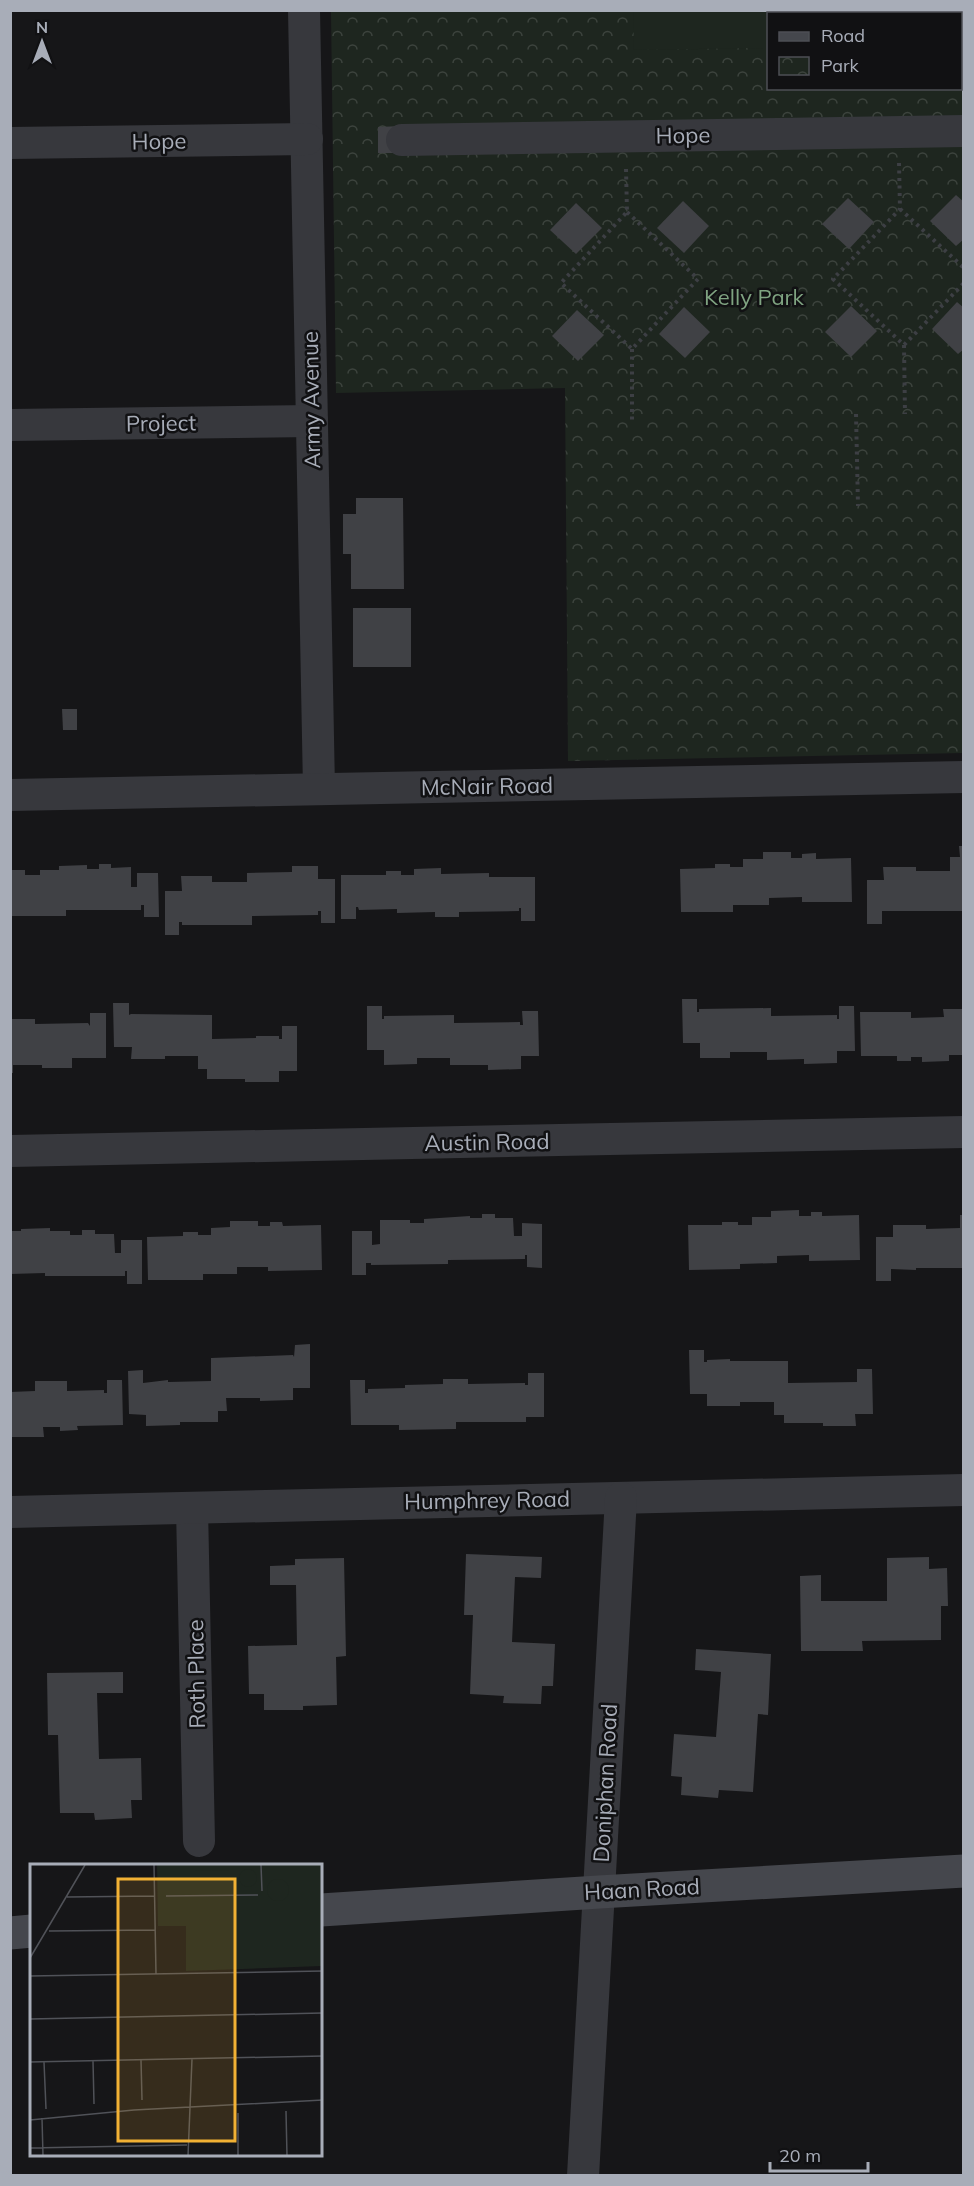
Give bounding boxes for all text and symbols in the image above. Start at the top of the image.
north arrow [12,12,72,72]
legend [767,12,962,90]
text: N [36,17,48,37]
text: Road [821,24,865,47]
text: Park [821,54,860,77]
street label: Hope [655,121,711,149]
street label: Hope [131,127,187,155]
park label: Kelly Park [704,283,805,311]
street label: Army Avenue [296,331,326,469]
street label: Project [126,408,197,438]
street label: McNair Road [421,771,553,801]
street label: Austin Road [424,1127,550,1157]
street label: Humphrey Road [404,1485,570,1515]
street label: Roth Place [181,1619,211,1729]
street label: Doniphan Road [587,1703,623,1863]
inset map [30,1864,322,2156]
street label: Haan Road [583,1872,701,1906]
scale bar [770,2135,868,2173]
text: 20 m [779,2144,821,2167]

